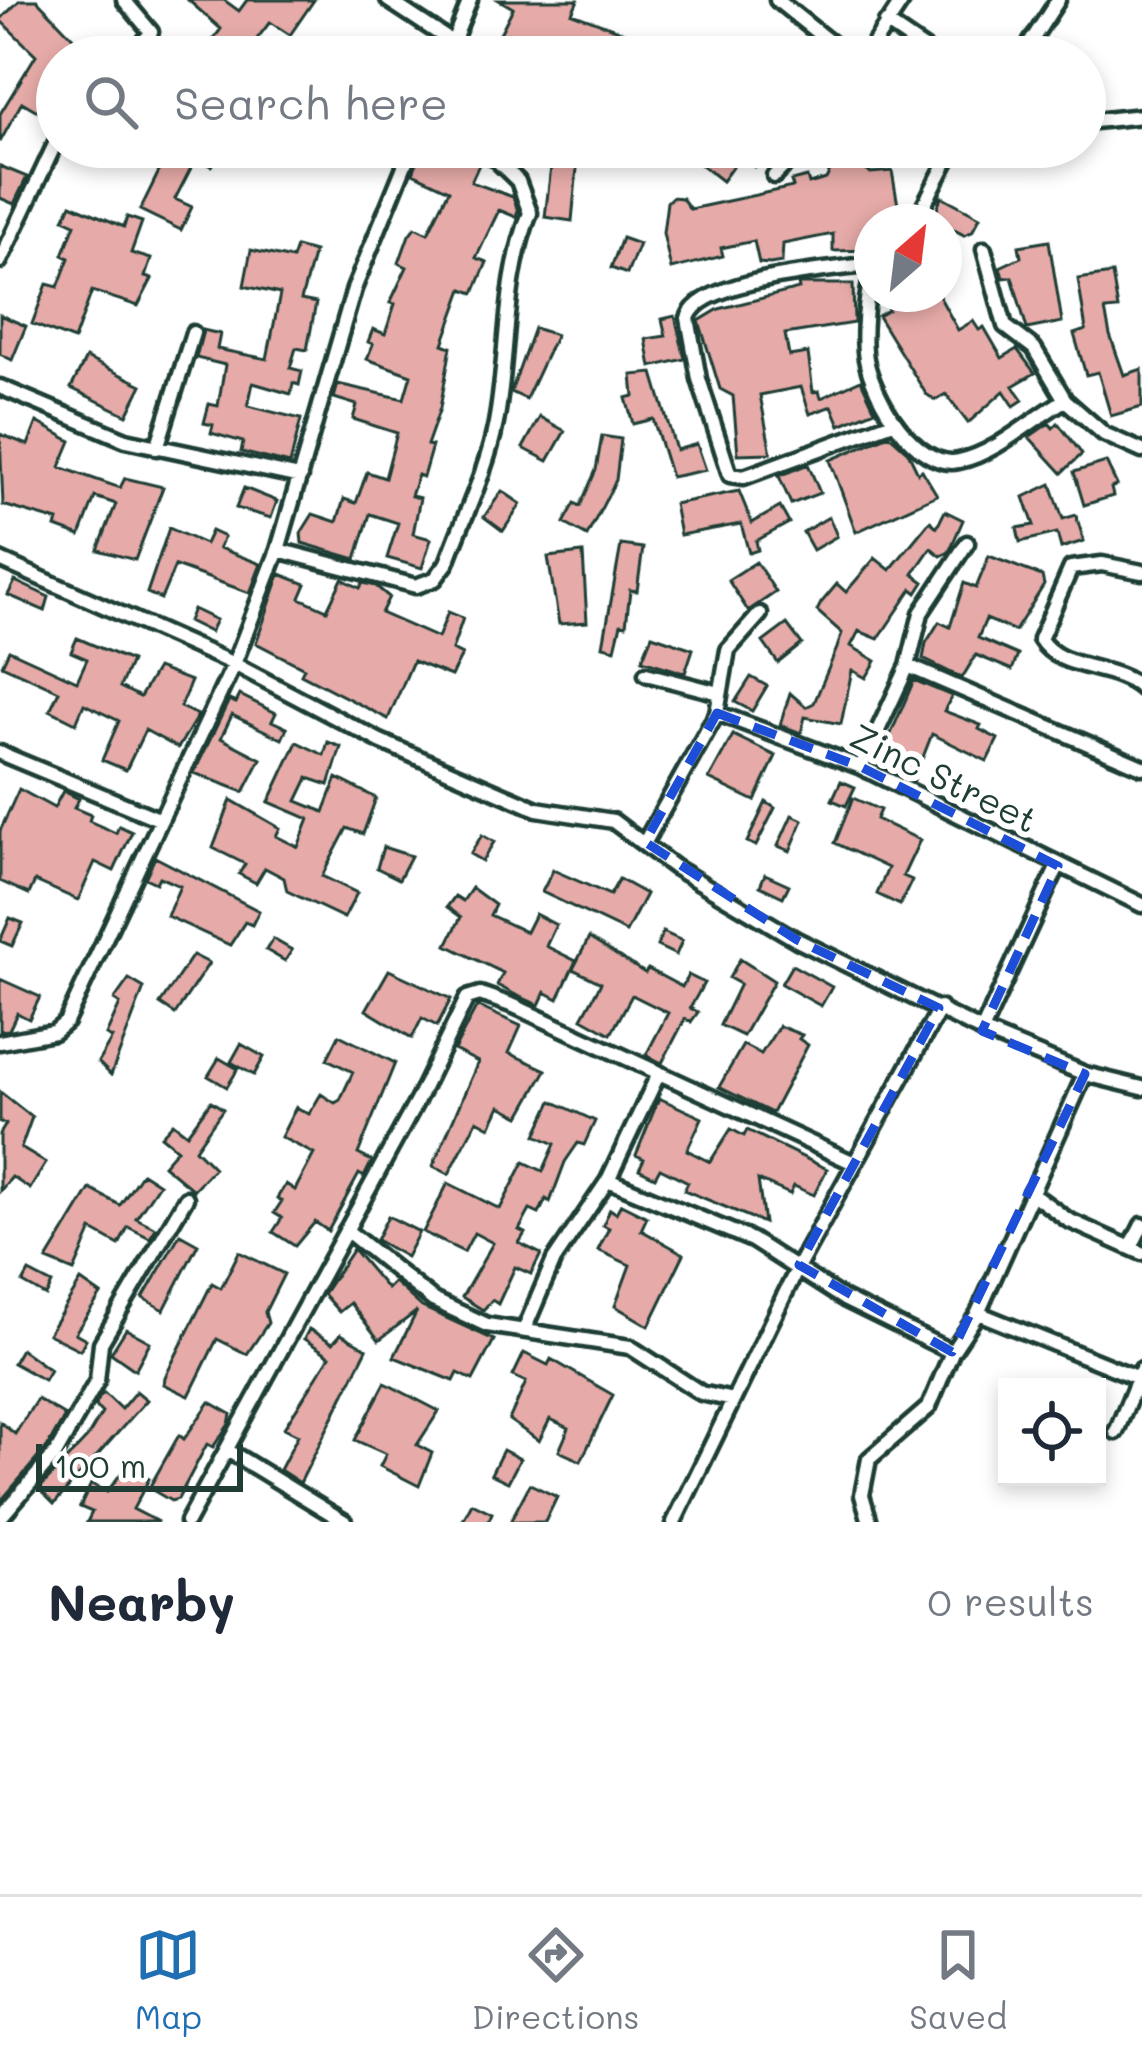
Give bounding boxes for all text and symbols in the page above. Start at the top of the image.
search box [36,36,1106,168]
icon: search [78,69,144,135]
text: Search here [174,73,448,131]
north arrow [854,204,962,312]
street label: Zinc Street [843,711,1046,842]
map controls [998,1378,1106,1486]
button: locate [998,1378,1106,1486]
scale bar [36,1438,243,1491]
text: 100 m [54,1443,146,1486]
text: Nearby [48,1567,235,1634]
text: 0 results [928,1575,1094,1626]
tab: Map [135,1922,202,2037]
tab: Directions [472,1922,639,2037]
tab: Saved [909,1922,1007,2037]

